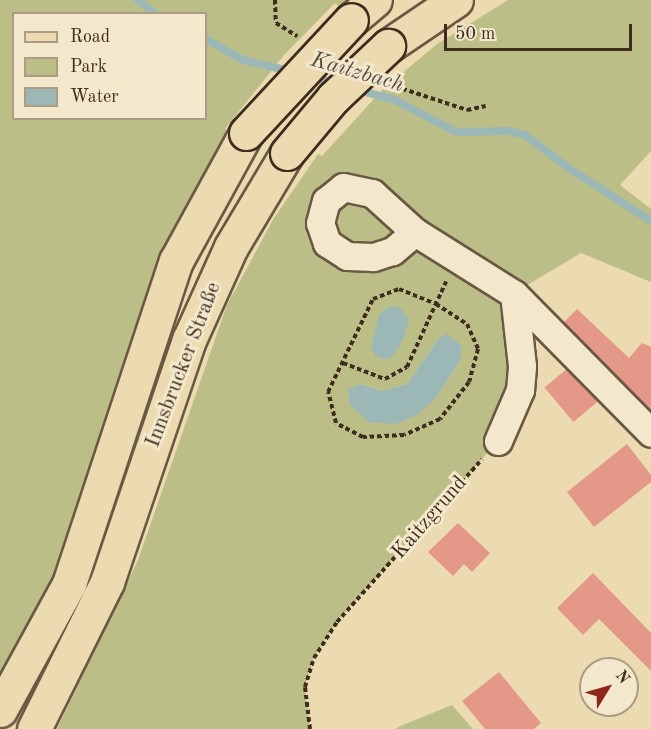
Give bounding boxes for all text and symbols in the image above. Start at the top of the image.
legend [12,12,207,120]
scale bar [447,12,634,50]
text: 50 m [455,25,495,43]
text: Road [70,28,110,46]
water label: Kaitzbach [307,47,407,99]
text: Park [70,58,107,76]
text: Water [70,88,119,106]
street label: Innsbrucker Straße [141,279,227,451]
street label: Kaitzgrund [387,471,473,565]
north arrow [579,657,639,717]
text: N [612,668,632,687]

